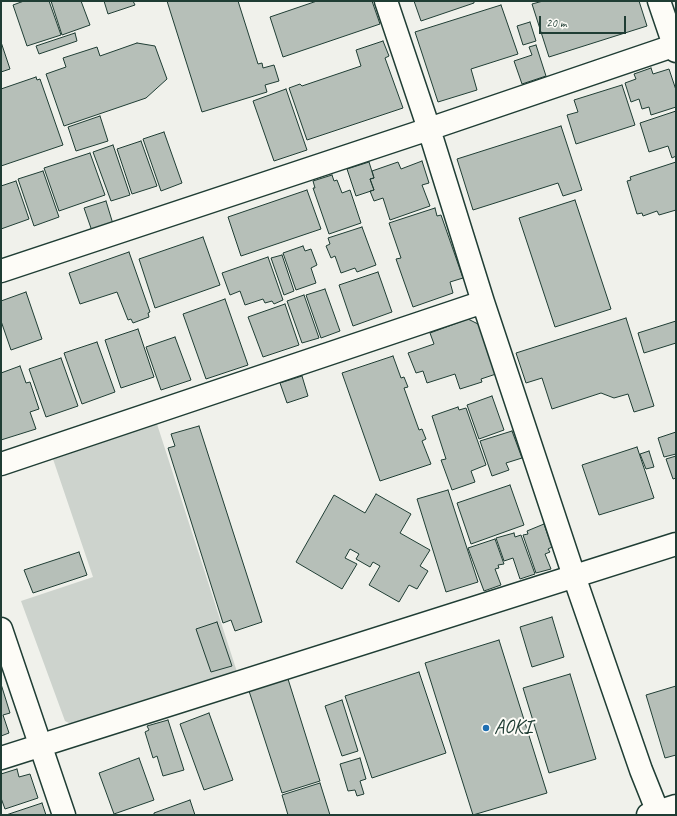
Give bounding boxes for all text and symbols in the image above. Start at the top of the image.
scale bar [541,8,628,34]
text: 20 m [546,15,566,31]
place label: AOKI [494,716,532,740]
marker: AOKI [481,723,491,733]

